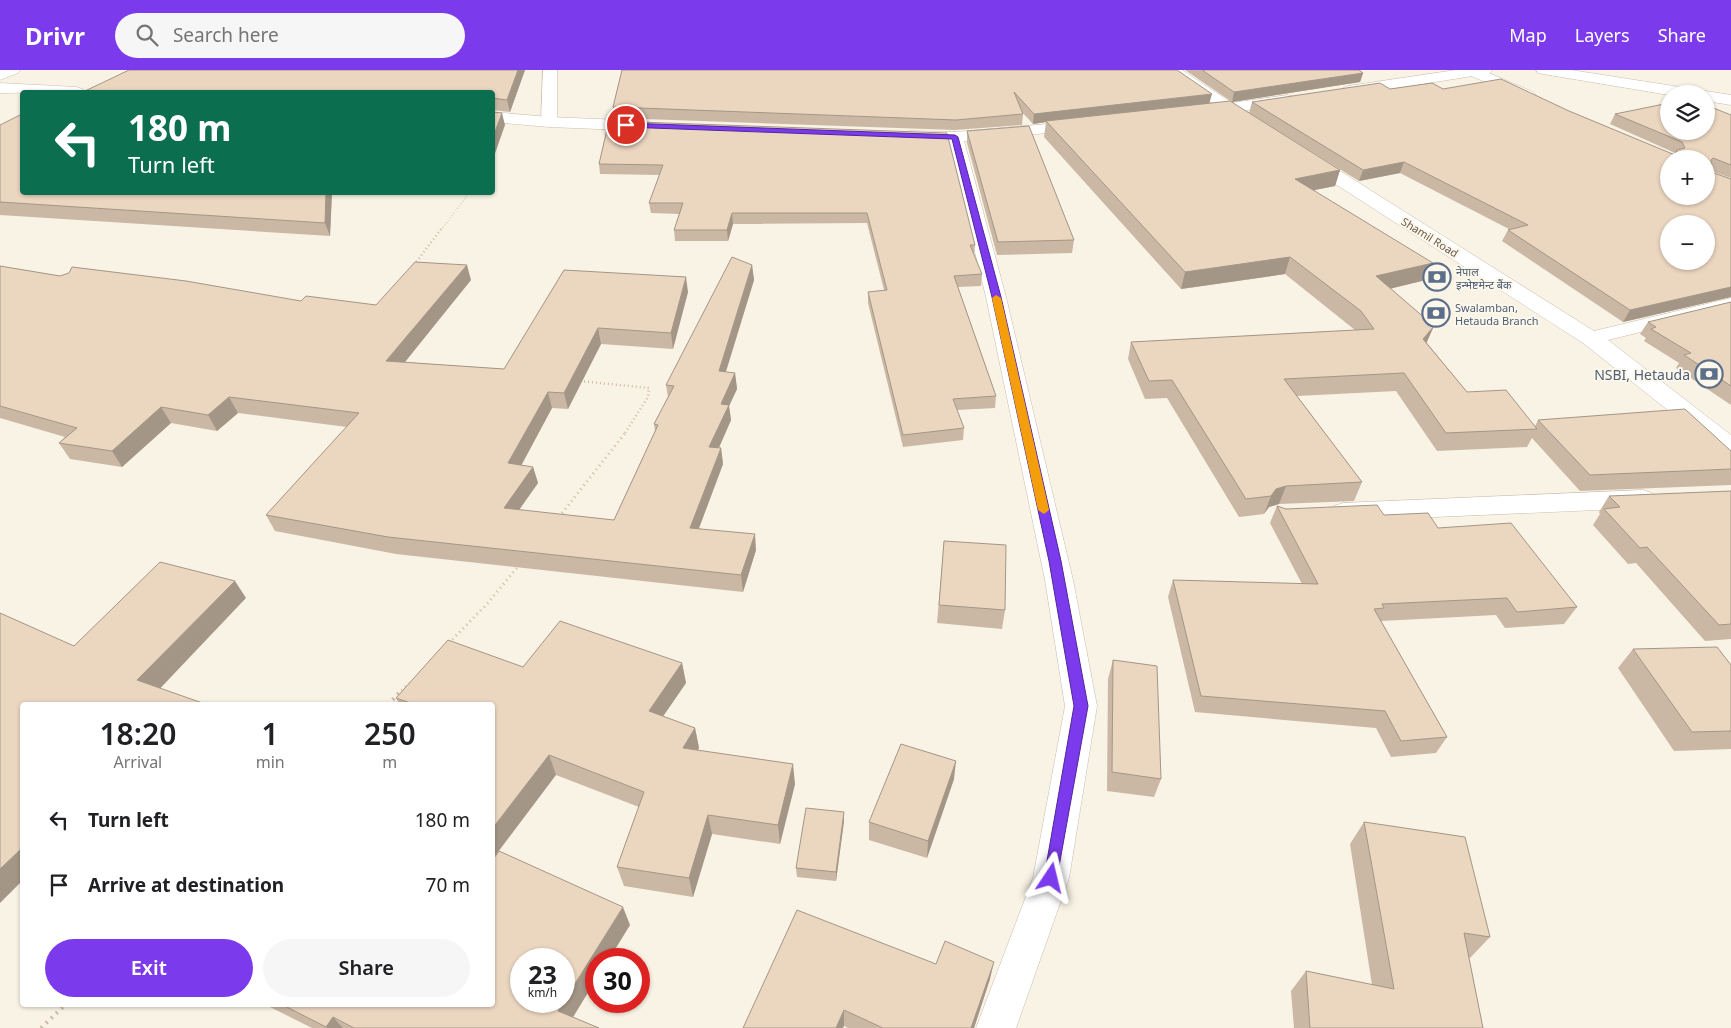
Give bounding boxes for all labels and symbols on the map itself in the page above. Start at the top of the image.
pin [605,104,647,146]
street label: Shamil Road [1399,214,1461,260]
bank icon: नेपाल इन्भेष्टमेन्ट बैंक [1422,262,1452,292]
place label: नेपाल इन्भेष्टमेन्ट बैंक [1456,264,1512,292]
bank icon: Swalamban, Hetauda Branch [1421,298,1451,328]
place label: Swalamban, Hetauda Branch [1455,300,1539,328]
bank icon: NSBI, Hetauda [1694,359,1724,389]
place label: NSBI, Hetauda [1594,365,1690,384]
position arrow [1024,851,1076,903]
speed limit sign: 30 [585,948,650,1013]

